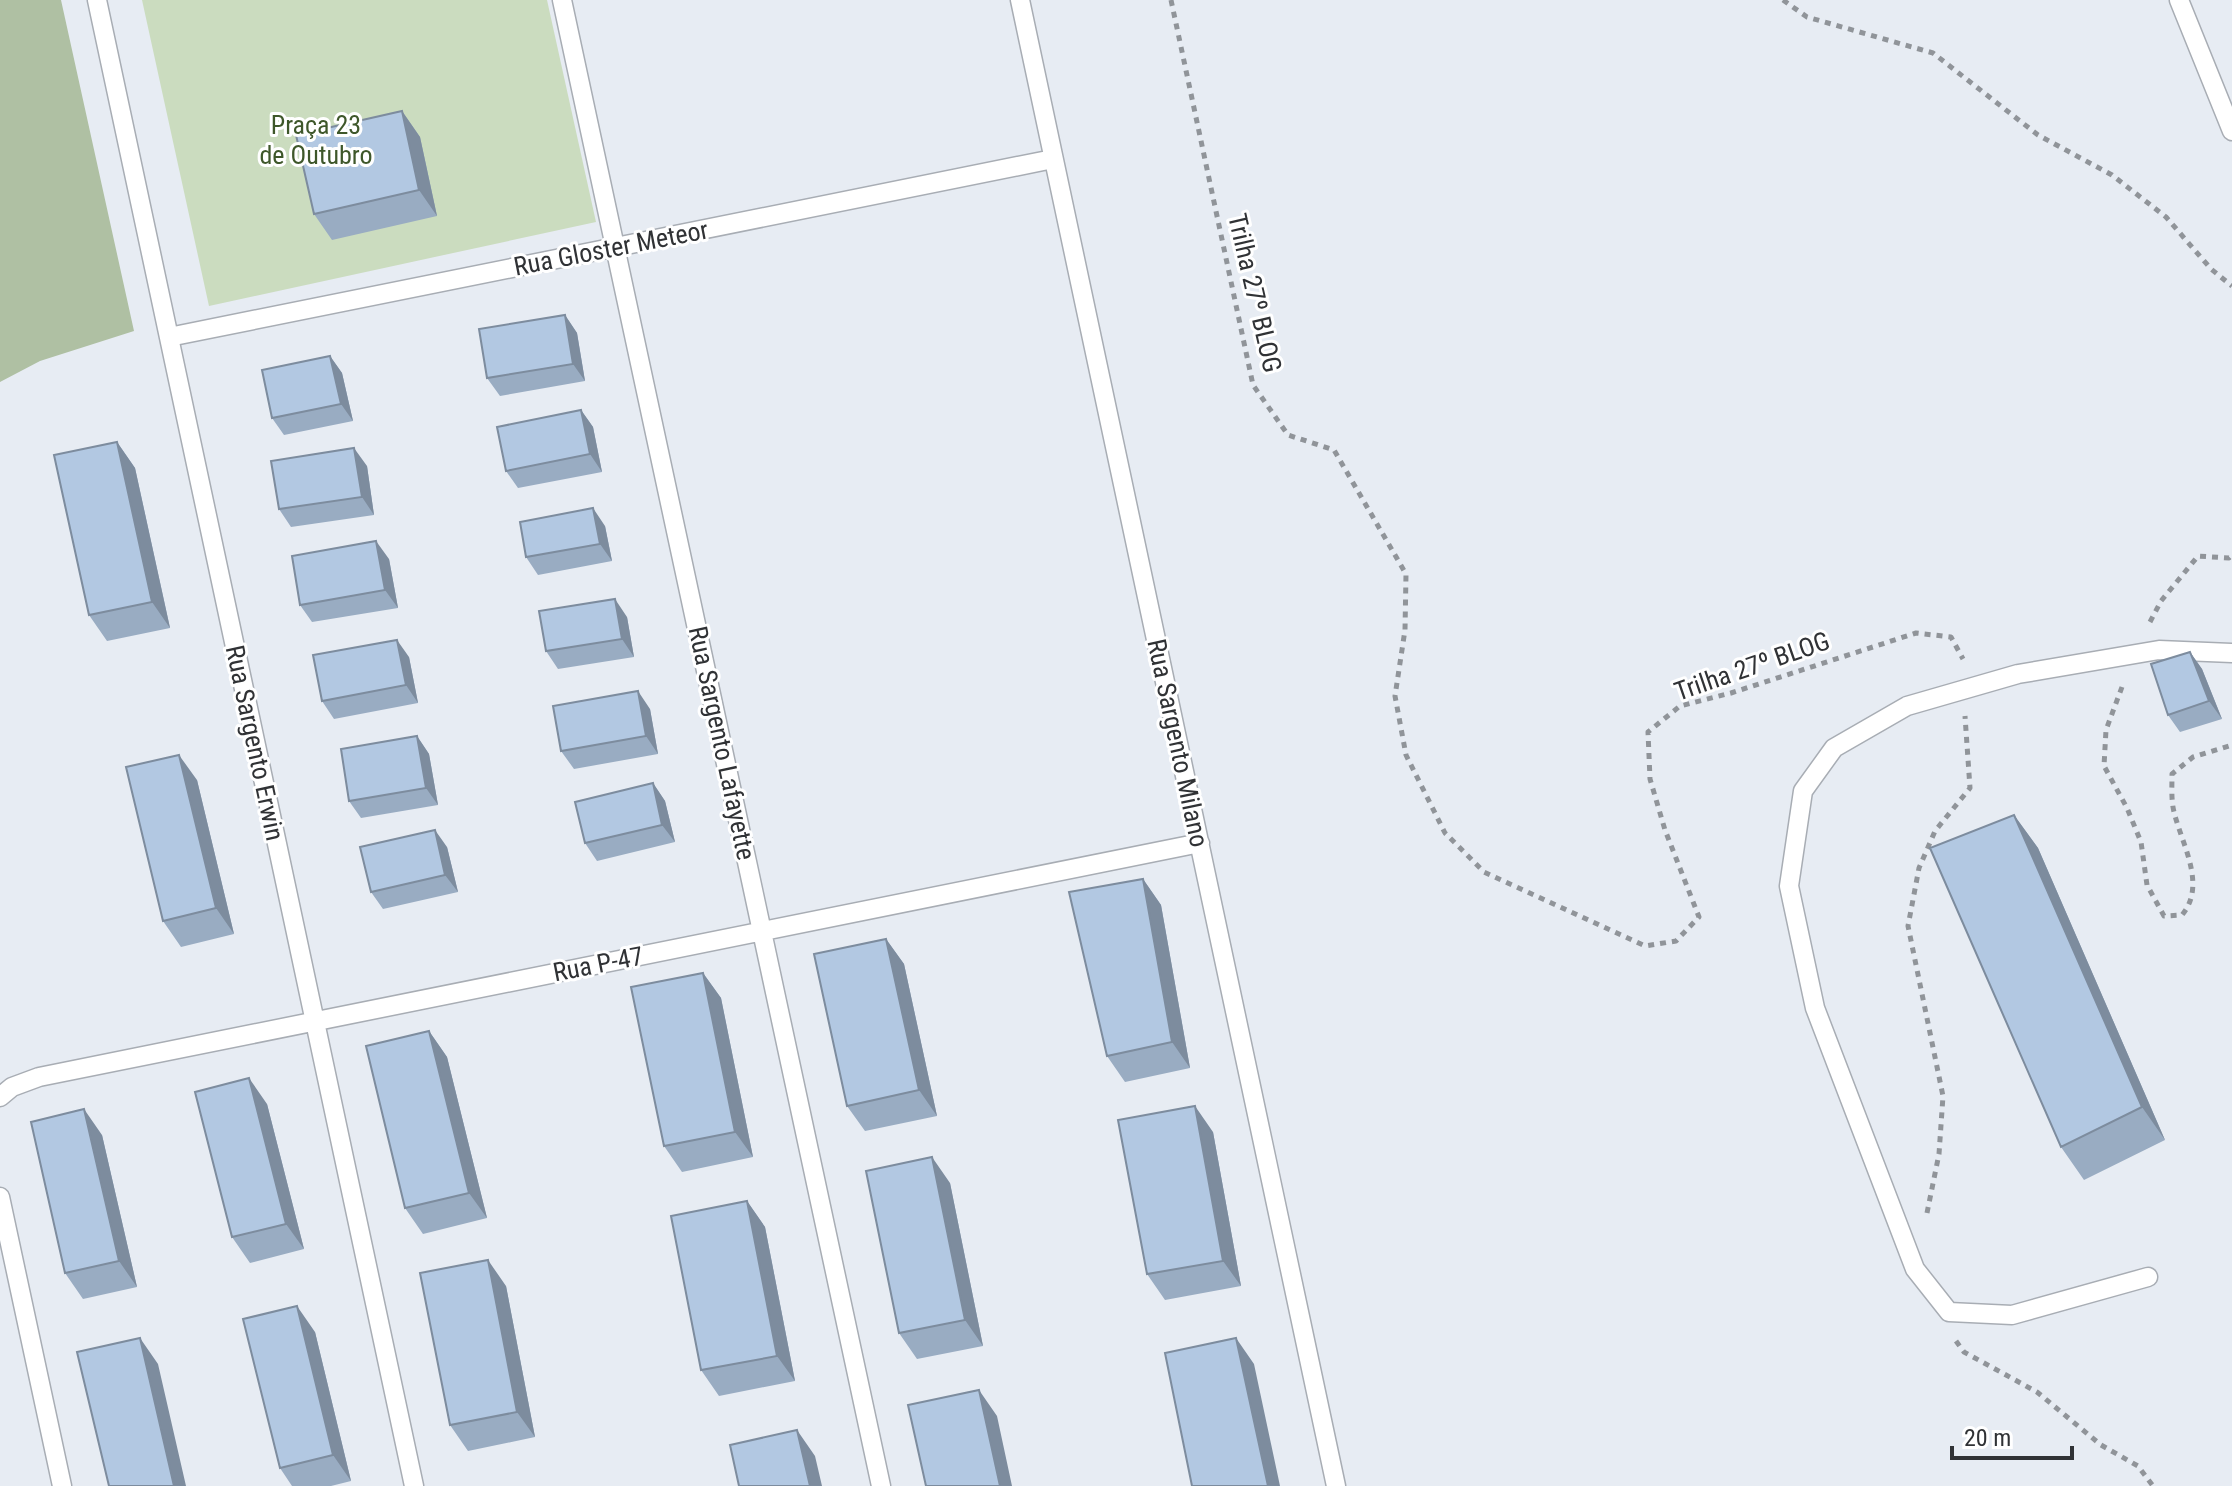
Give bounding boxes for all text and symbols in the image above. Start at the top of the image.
park label: Praça 23 de Outubro [259,110,373,170]
street label: Trilha 27º BLOG [1222,211,1288,375]
street label: Rua Gloster Meteor [511,214,711,282]
street label: Rua Sargento Lafayette [683,623,761,863]
street label: Trilha 27º BLOG [1670,625,1834,707]
street label: Rua Sargento Milano [1141,636,1215,850]
street label: Rua Sargento Erwin [220,643,290,843]
street label: Rua P-47 [550,941,646,987]
scale bar [1952,1410,2072,1460]
text: 20 m [1964,1424,2011,1452]

